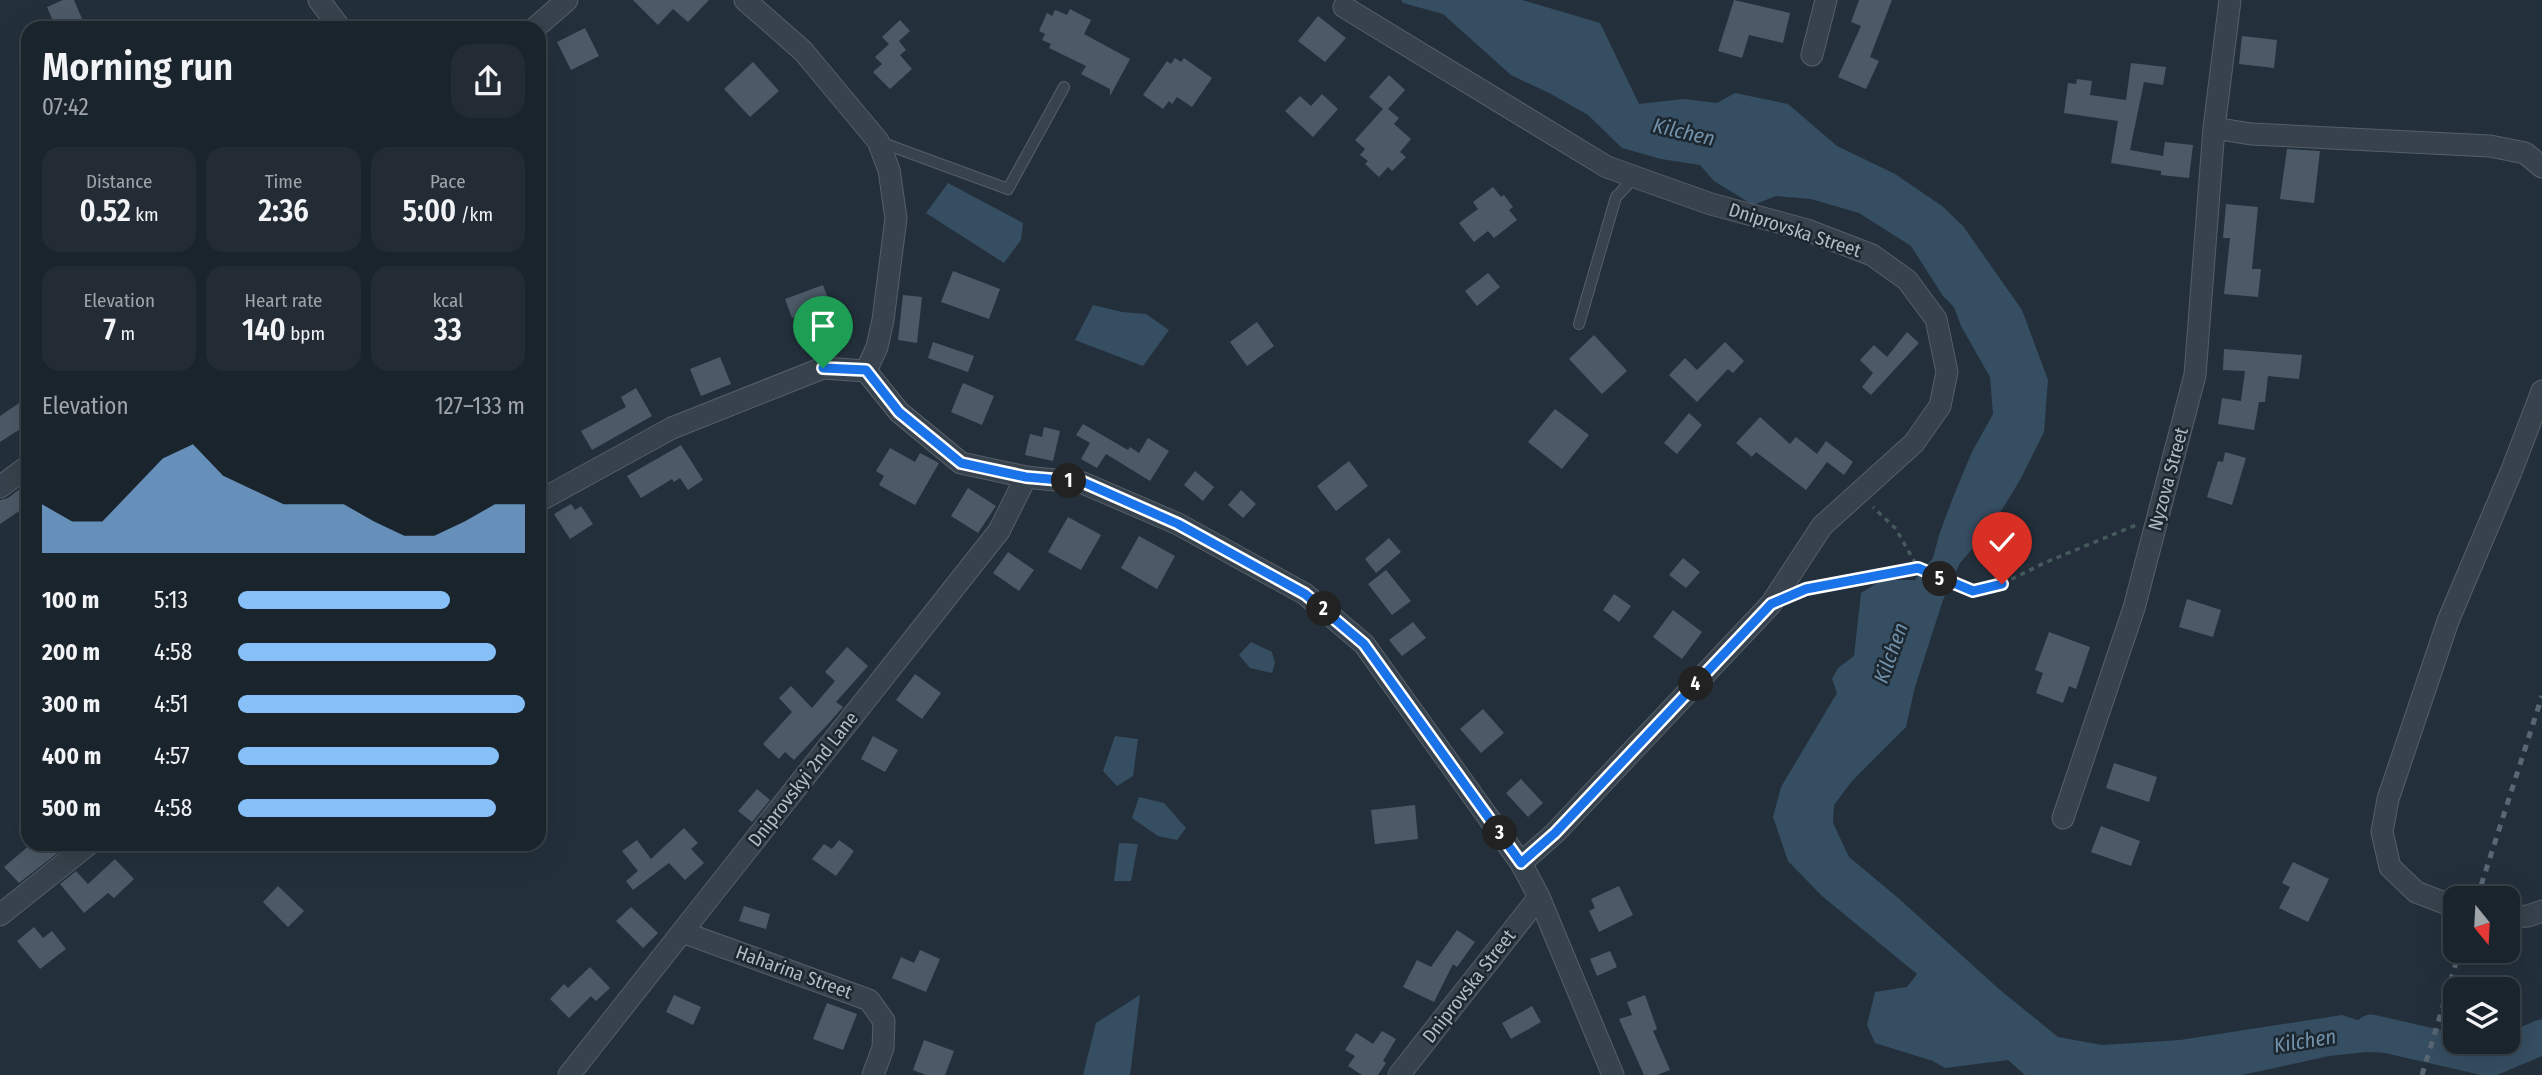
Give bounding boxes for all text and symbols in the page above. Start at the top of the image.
text: Morning run [42,44,233,90]
button: share [451,44,525,118]
text: 07:42 [42,93,89,121]
water label: Kilchen [1651,112,1717,152]
text: Distance [86,170,152,193]
text: Time [265,170,302,193]
text: Pace [430,170,466,193]
text: 0.52 [80,193,131,229]
text: 2:36 [258,193,309,229]
text: 5:00 [403,193,456,229]
street label: Dniprovska Street [1726,198,1865,262]
text: km [131,203,159,226]
text: /km [456,203,493,226]
text: Elevation [83,289,155,312]
text: Heart rate [244,289,323,312]
text: kcal [432,289,463,312]
pin [793,296,853,368]
icon: arrive [804,307,842,345]
text: 7 [103,312,116,348]
text: 140 [242,312,286,348]
text: 33 [434,312,462,348]
text: m [116,322,135,345]
text: bpm [286,322,325,345]
text: Elevation [42,392,129,420]
text: 127–133 m [435,392,525,420]
street label: Nyzova Street [2143,424,2193,533]
pin: 1 [1052,463,1086,498]
text: 1 [1064,469,1073,492]
pin [1972,512,2032,584]
icon: check [1983,523,2021,561]
pin: 5 [1923,562,1958,596]
text: 5 [1935,567,1944,590]
text: 100 m [42,586,99,614]
text: 5:13 [154,586,188,614]
pin: 2 [1306,592,1342,626]
text: 2 [1319,597,1328,620]
water label: Kilchen [1868,619,1914,687]
text: 200 m [42,638,100,666]
text: 4:58 [154,638,192,666]
pin: 4 [1678,666,1714,702]
text: 4 [1691,672,1700,695]
text: 300 m [42,690,100,718]
text: 4:51 [154,690,189,718]
street label: Dniprovskyi 2nd Lane [743,707,863,851]
text: 400 m [42,742,101,770]
text: 4:57 [154,742,190,770]
text: 500 m [42,794,101,822]
text: 4:58 [154,794,192,822]
pin: 3 [1482,816,1518,850]
text: 3 [1495,821,1504,844]
north arrow [2443,886,2520,962]
map controls [2443,886,2520,1054]
street label: Dniprovska Street [1418,924,1521,1047]
street label: Haharina Street [733,940,856,1004]
button: layers [2443,977,2520,1054]
water label: Kilchen [2272,1023,2338,1059]

